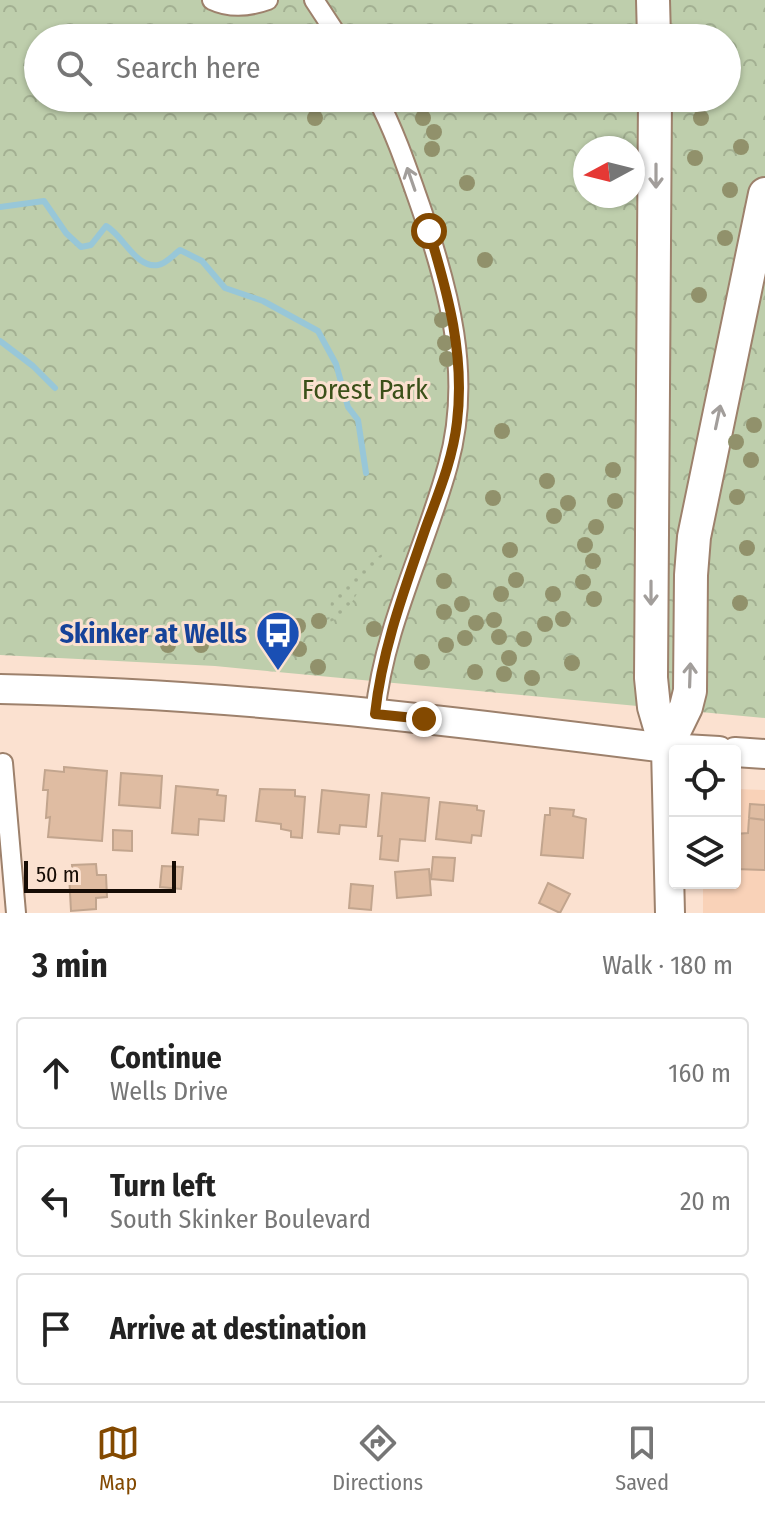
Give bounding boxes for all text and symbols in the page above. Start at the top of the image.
search box [24,24,741,112]
icon: search [52,46,96,90]
text: Search here [116,50,261,86]
north arrow [573,136,645,208]
one-way arrow [648,162,664,189]
one-way arrow [402,167,417,192]
route start [411,213,447,249]
park label: Forest Park [302,373,429,406]
one-way arrow [711,405,726,430]
one-way arrow [643,579,659,606]
bus stop icon: Skinker at Wells [254,609,302,672]
place label: Skinker at Wells [59,617,247,650]
one-way arrow [683,662,698,689]
route end [406,701,442,737]
map controls [669,745,741,889]
button: locate [669,745,741,817]
button: layers [669,817,741,889]
scale bar [24,857,176,893]
text: 50 m [36,861,80,888]
text: 3 min [32,945,108,986]
text: Walk · 180 m [602,950,733,981]
text: Continue [110,1040,222,1076]
icon: ahead [34,1051,78,1095]
text: 160 m [668,1058,731,1089]
text: Wells Drive [110,1076,228,1107]
text: Turn left [110,1168,216,1204]
icon: left [34,1179,78,1223]
text: 20 m [680,1186,731,1217]
text: South Skinker Boulevard [110,1204,371,1235]
icon: arrive [34,1307,78,1351]
text: Arrive at destination [110,1311,367,1347]
tab: Map [96,1421,140,1496]
tab: Directions [332,1421,423,1496]
tab: Saved [615,1421,669,1496]

